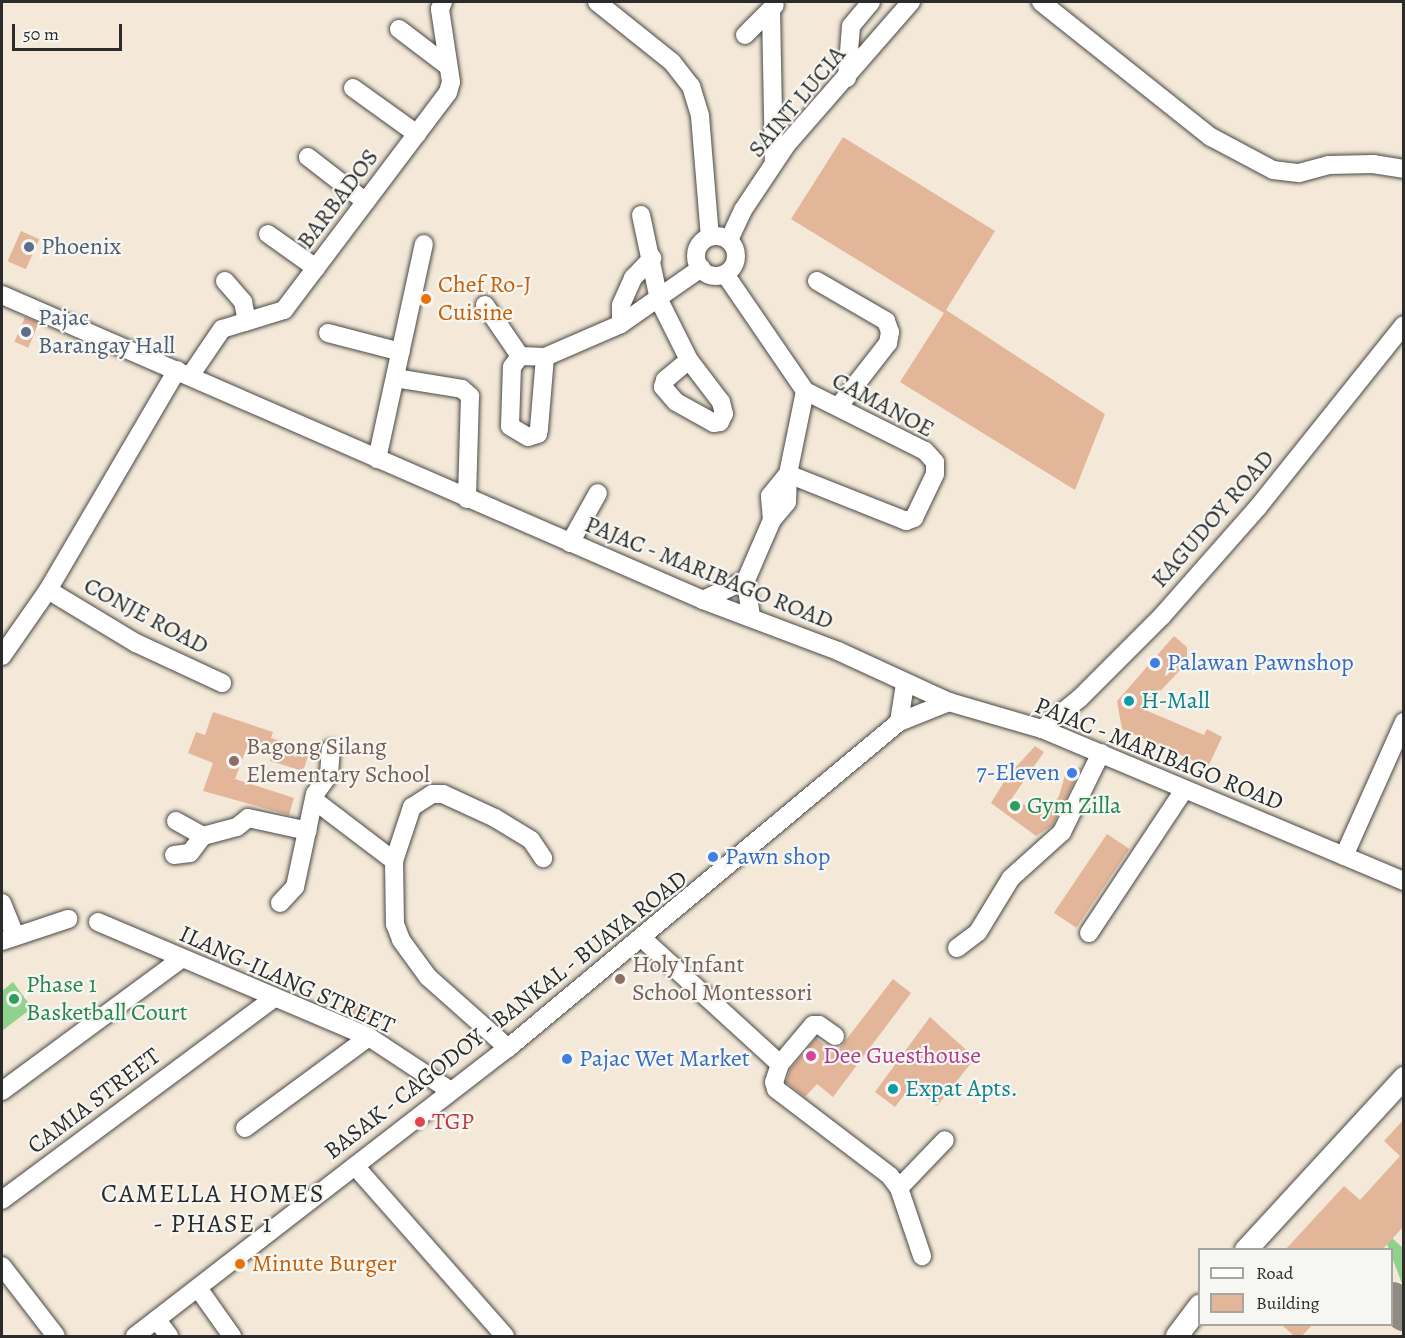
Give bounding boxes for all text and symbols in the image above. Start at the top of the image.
scale bar [15,12,124,50]
text: 50 m [23,22,59,46]
street label: SAINT LUCIA [742,41,852,163]
street label: BARBADOS [291,143,385,255]
place label: Phoenix [41,233,121,261]
marker: Phoenix [22,240,36,254]
place label: Chef Ro-J Cuisine [438,271,531,327]
marker: Chef Ro-J Cuisine [419,292,433,306]
place label: Pajac Barangay Hall [38,304,175,360]
marker: Pajac Barangay Hall [19,325,33,339]
street label: CAMANOE [827,366,939,444]
street label: KAGUDOY ROAD [1145,444,1281,594]
street label: PAJAC - MARIBAGO ROAD [580,510,838,636]
street label: CONJE ROAD [79,571,213,661]
place label: Palawan Pawnshop [1167,649,1354,677]
marker: Palawan Pawnshop [1148,656,1162,670]
place label: H-Mall [1141,687,1210,715]
street label: PAJAC - MARIBAGO ROAD [1030,691,1288,817]
marker: H-Mall [1122,694,1136,708]
place label: Bagong Silang Elementary School [246,733,430,789]
marker: Bagong Silang Elementary School [227,754,241,768]
place label: 7-Eleven [977,759,1060,787]
marker: 7-Eleven [1065,766,1079,780]
place label: Gym Zilla [1027,792,1121,820]
marker: Gym Zilla [1008,799,1022,813]
place label: Pawn shop [725,843,830,871]
marker: Pawn shop [706,850,720,864]
street label: BASAK - CAGODOY - BANKAL - BUAYA ROAD [318,863,694,1167]
street label: ILANG-ILANG STREET [175,920,399,1040]
place label: Holy Infant School Montessori [632,951,813,1007]
place label: Phase 1 Basketball Court [26,971,188,1027]
marker: Holy Infant School Montessori [613,972,627,986]
marker: Phase 1 Basketball Court [7,992,21,1006]
street label: CAMIA STREET [22,1042,166,1160]
place label: Dee Guesthouse [823,1042,981,1070]
place label: Pajac Wet Market [579,1045,750,1073]
marker: Dee Guesthouse [804,1049,818,1063]
marker: Pajac Wet Market [560,1052,574,1066]
place label: Expat Apts. [905,1075,1018,1103]
marker: Expat Apts. [886,1082,900,1096]
place label: TGP [432,1108,474,1136]
marker: TGP [413,1115,427,1129]
district label: CAMELLA HOMES - PHASE 1 [101,1178,325,1240]
legend [1198,1248,1393,1326]
place label: Minute Burger [252,1250,397,1278]
marker: Minute Burger [233,1257,247,1271]
text: Road [1256,1261,1293,1285]
text: Building [1256,1291,1320,1315]

